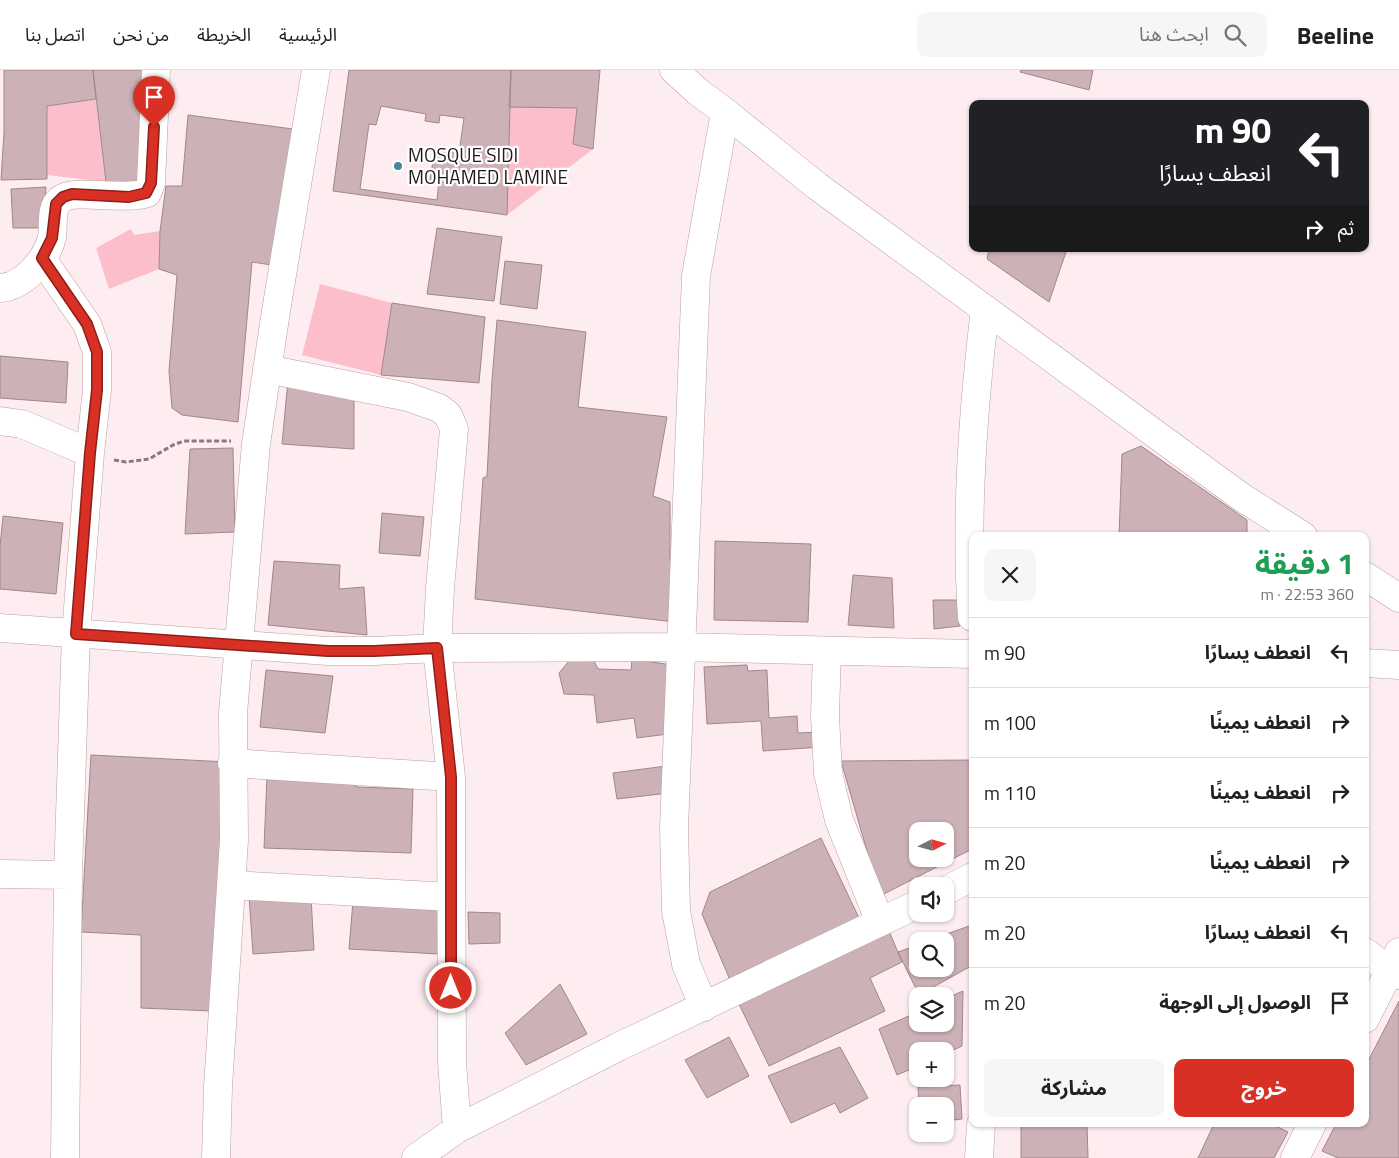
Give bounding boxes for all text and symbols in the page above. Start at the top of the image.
search box [917,12,1267,57]
text: Beeline [1297,17,1374,53]
text: ابحث هنا [1139,19,1209,48]
text: اتصل بنا [25,21,85,48]
text: من نحن [113,21,169,48]
text: الخريطة [197,21,251,48]
text: الرئيسية [279,21,337,48]
icon: search [1221,21,1249,49]
pin [133,76,175,127]
icon: arrive [140,83,168,111]
text: 90 m [1195,103,1271,157]
icon: left [1289,120,1354,185]
place label: MOSQUE SIDI MOHAMED LAMINE [408,140,568,191]
text: انعطف يسارًا [1159,156,1271,190]
marker: MOSQUE SIDI MOHAMED LAMINE [392,160,404,172]
text: ثم [1338,213,1354,242]
icon: right [1300,215,1328,243]
text: 1 دقيقة [1255,540,1354,586]
button: close [984,549,1036,601]
text: 360 m · 22:53 [1260,582,1354,606]
text: انعطف يسارًا [1205,637,1311,666]
text: 90 m [984,638,1025,667]
icon: left [1326,639,1354,667]
text: انعطف يمينًا [1210,707,1311,736]
text: 100 m [984,708,1036,737]
icon: right [1326,709,1354,737]
text: انعطف يمينًا [1210,777,1311,806]
text: 110 m [984,778,1036,807]
icon: right [1326,779,1354,807]
north arrow [909,822,954,868]
map controls [909,822,954,1142]
text: انعطف يمينًا [1210,847,1311,876]
text: 20 m [984,848,1025,877]
icon: right [1326,849,1354,877]
button: sound [909,877,954,922]
text: انعطف يسارًا [1205,917,1311,946]
text: 20 m [984,918,1025,947]
icon: left [1326,919,1354,947]
button: search [909,932,954,977]
position arrow [424,961,476,1013]
button: layers [909,987,954,1032]
text: الوصول إلى الوجهة [1159,987,1311,1016]
text: 20 m [984,988,1025,1017]
icon: arrive [1326,989,1354,1017]
button: + [909,1042,954,1087]
button: مشاركة [984,1059,1164,1117]
button: خروج [1174,1059,1354,1117]
button: − [909,1097,954,1142]

